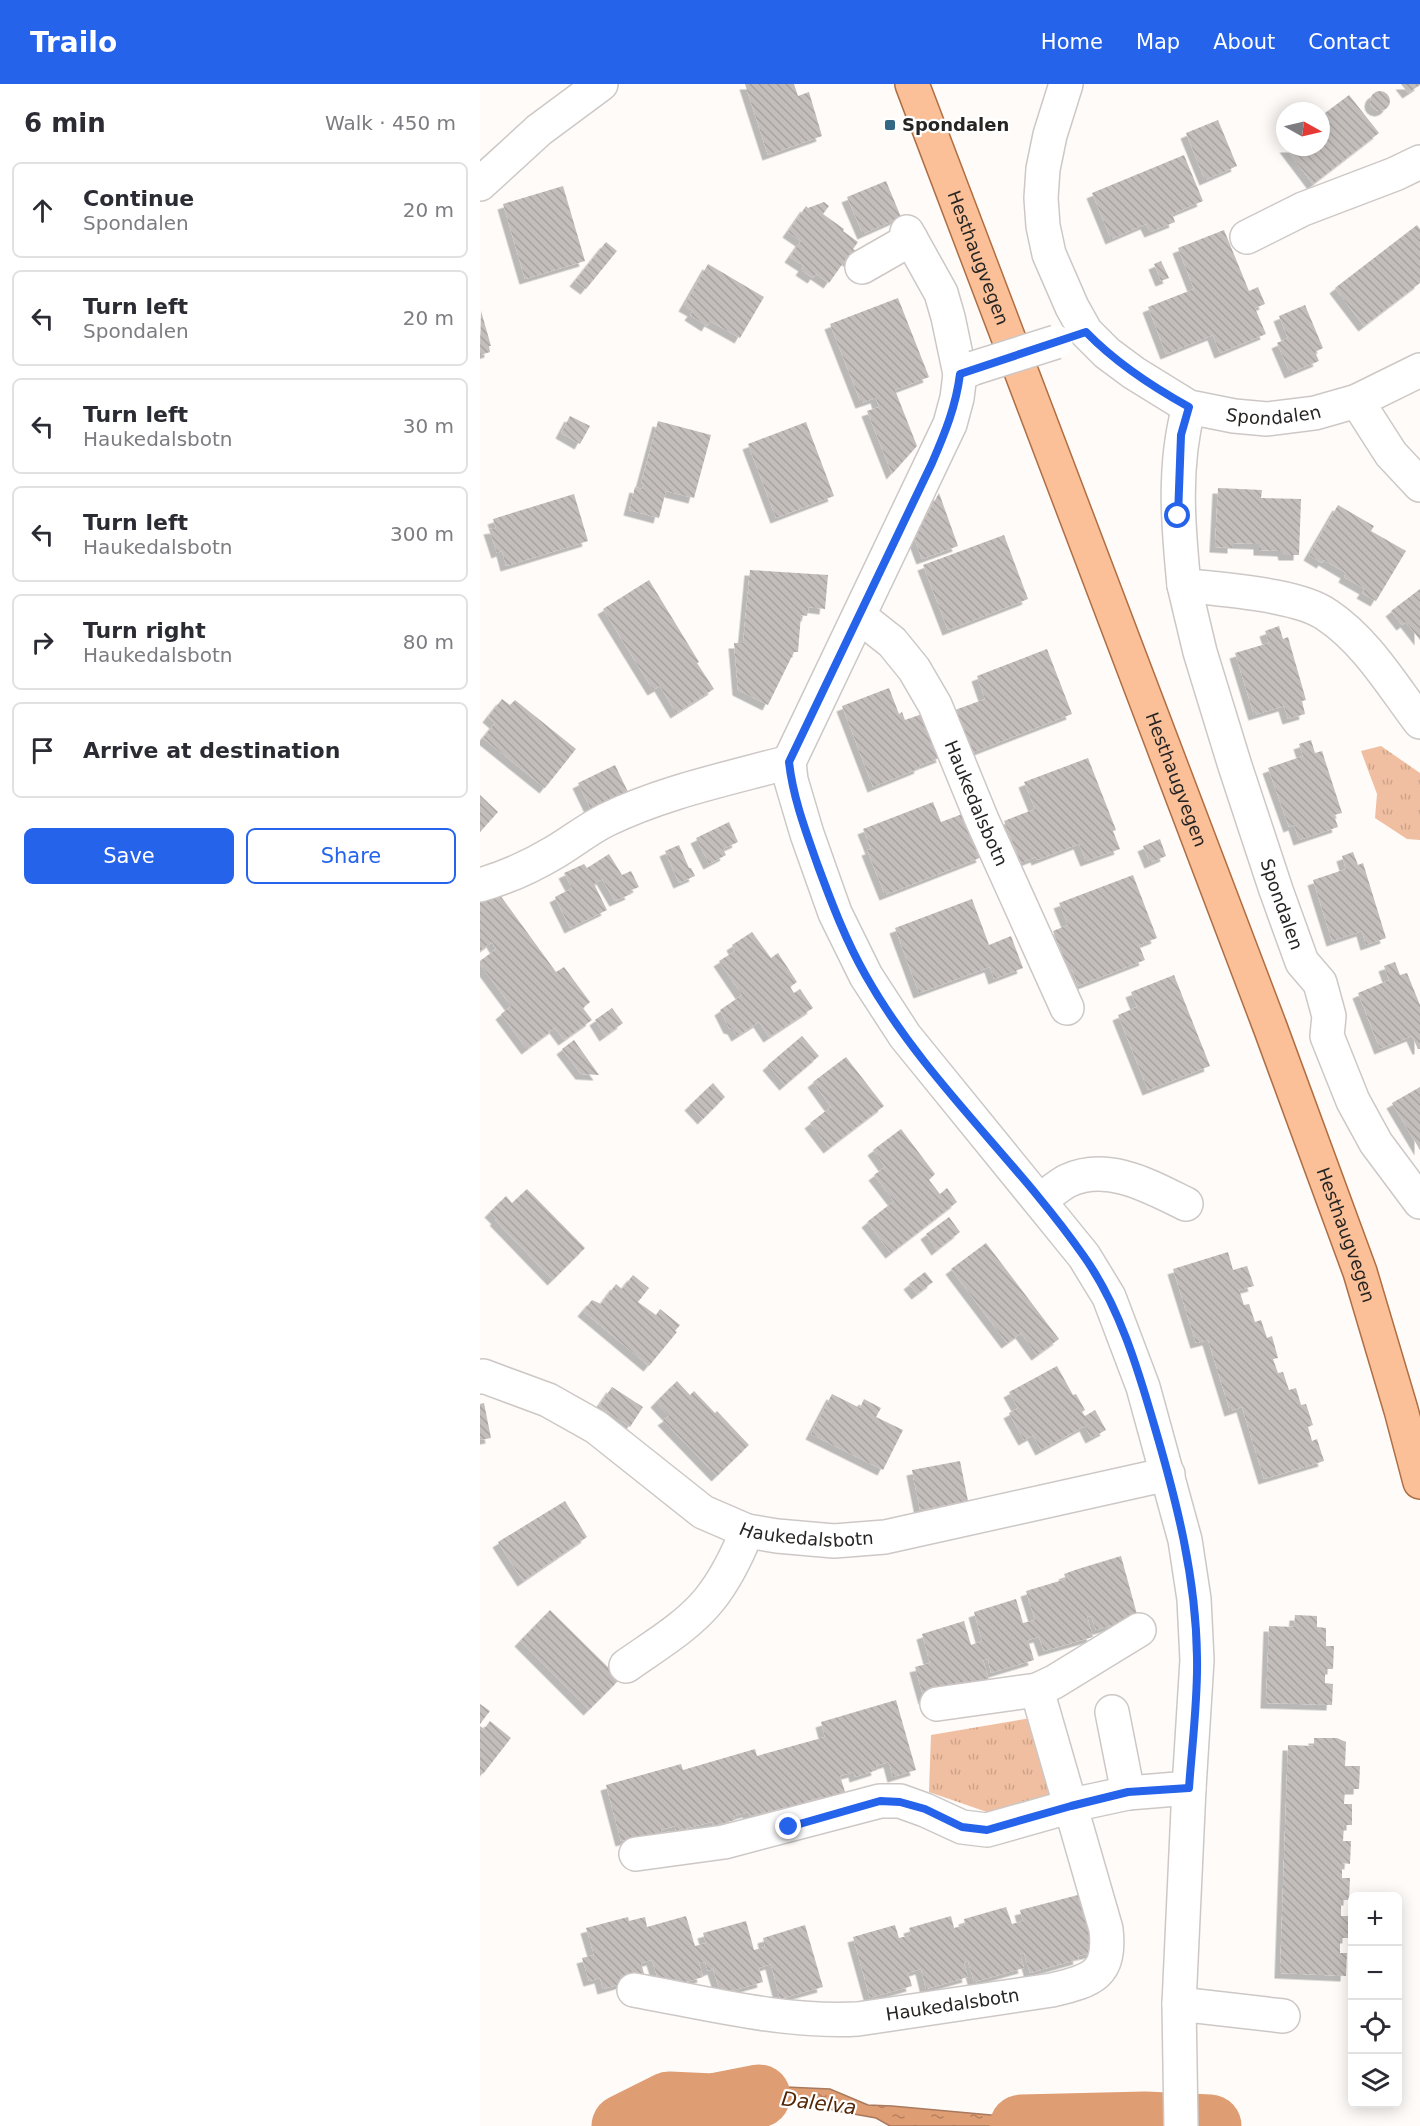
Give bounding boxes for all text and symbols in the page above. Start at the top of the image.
text: Trailo [30,26,117,59]
text: Home [1041,30,1103,54]
text: Map [1136,30,1180,54]
text: About [1213,30,1275,54]
text: Contact [1308,30,1390,54]
north arrow [1276,102,1330,156]
text: 6 min [24,108,106,138]
text: Walk · 450 m [325,111,456,135]
place label: Spondalen [902,114,1009,135]
marker: Spondalen [883,118,897,132]
text: Continue [83,186,194,211]
street label: Hesthaugvegen [943,188,1014,328]
icon: ahead [26,194,59,227]
text: 20 m [403,198,454,222]
text: Spondalen [83,211,189,235]
text: Turn left [83,294,188,319]
icon: left [26,302,59,335]
text: 20 m [403,306,454,330]
text: Spondalen [83,319,189,343]
street label: Spondalen [1224,401,1323,429]
text: Turn left [83,402,188,427]
icon: left [26,410,59,443]
text: 30 m [403,414,454,438]
text: Haukedalsbotn [83,427,233,451]
route start [1164,502,1190,528]
text: Turn left [83,510,188,535]
icon: left [26,518,59,551]
text: 300 m [390,522,454,546]
text: Haukedalsbotn [83,535,233,559]
text: Turn right [83,618,206,643]
icon: right [26,626,59,659]
text: 80 m [403,630,454,654]
text: Haukedalsbotn [83,643,233,667]
street label: Hesthaugvegen [1142,709,1212,850]
icon: arrive [26,734,59,767]
street label: Haukedalsbotn [941,737,1012,869]
text: Arrive at destination [83,738,340,763]
button: Save [24,828,234,884]
button: Share [246,828,456,884]
street label: Spondalen [1256,856,1308,953]
street label: Hesthaugvegen [1312,1164,1379,1305]
street label: Haukedalsbotn [736,1518,874,1551]
route end [775,1813,801,1839]
map controls [1348,1892,1402,2108]
button: + [1348,1892,1402,1946]
button: − [1348,1946,1402,2000]
street label: Haukedalsbotn [884,1984,1021,2025]
button: locate [1348,2000,1402,2054]
button: layers [1348,2054,1402,2108]
water label: Dalelva [780,2087,858,2119]

